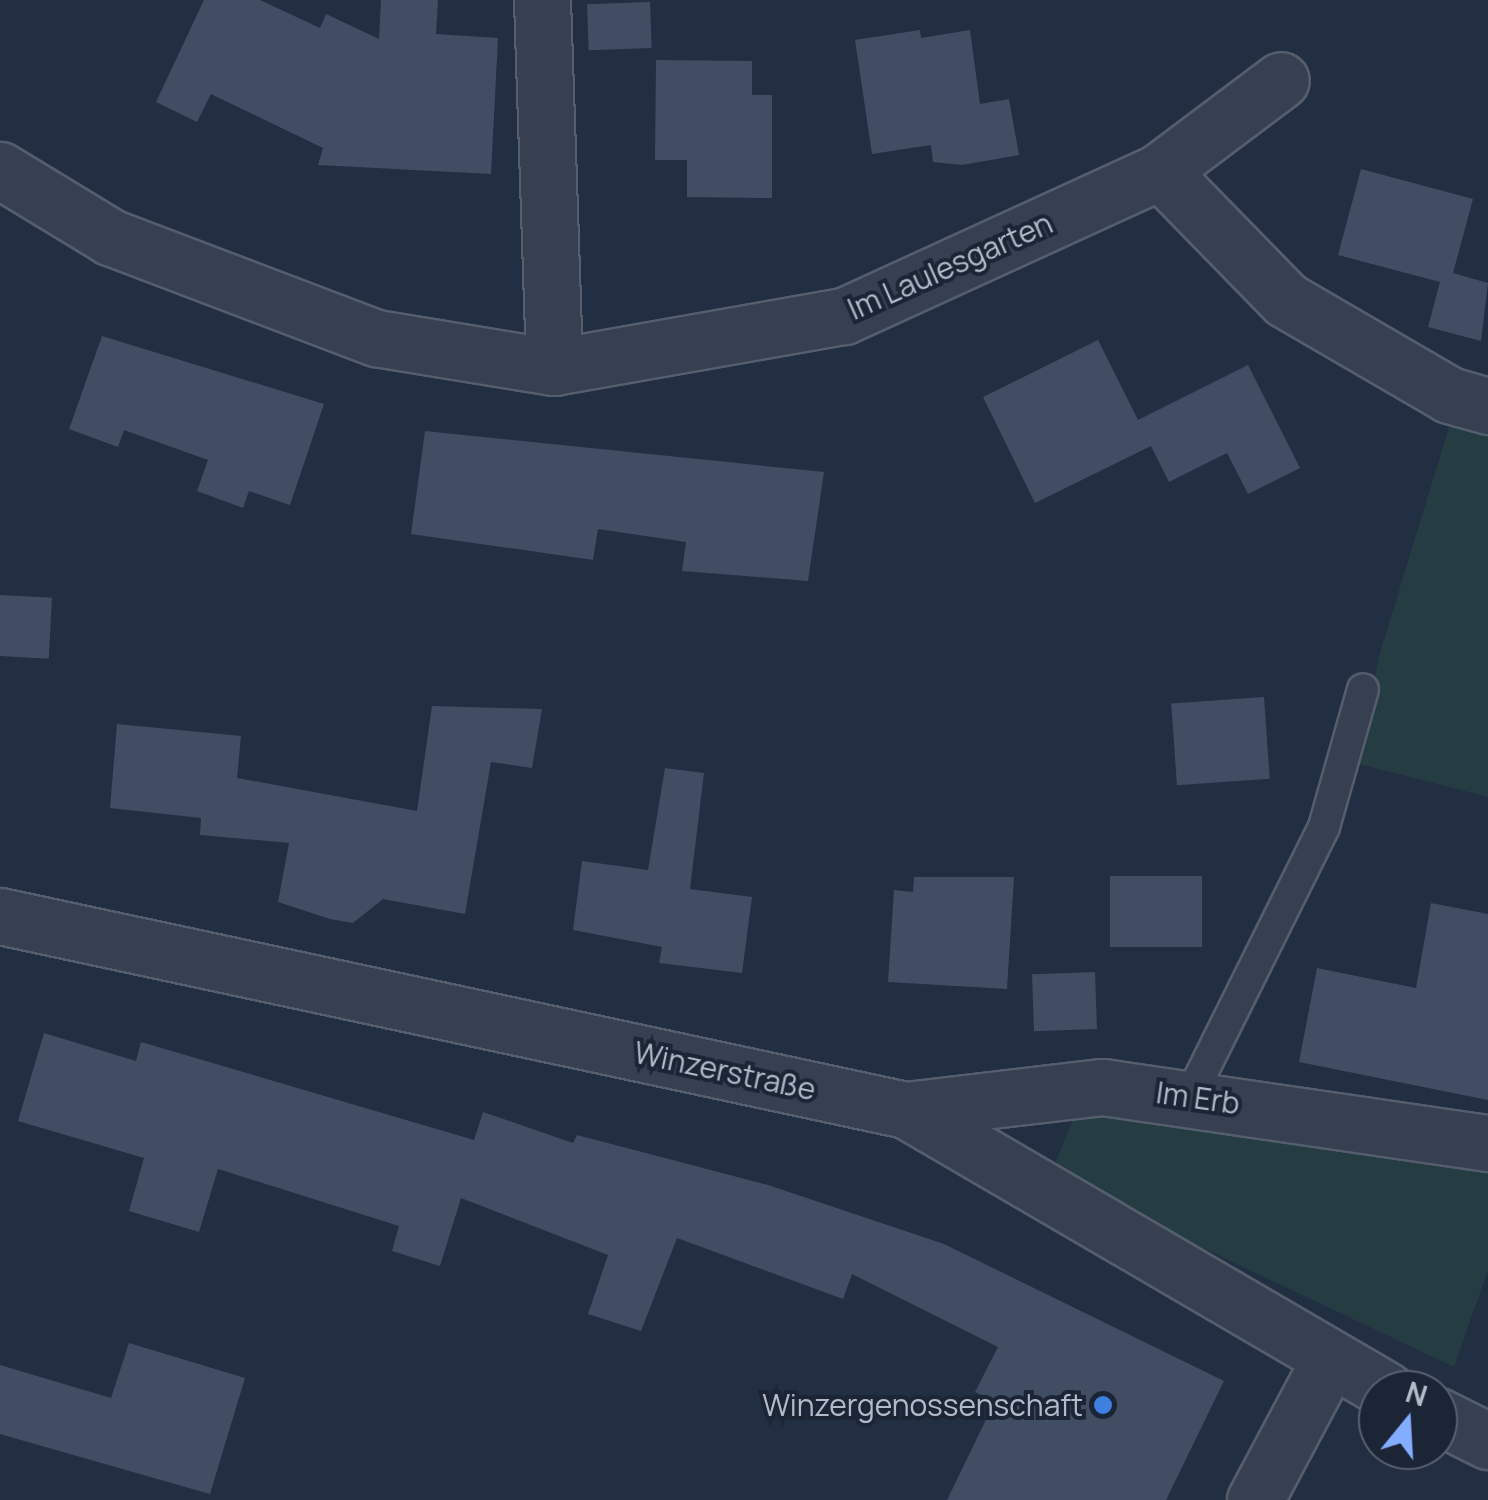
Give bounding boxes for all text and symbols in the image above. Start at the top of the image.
street label: Im Laulesgarten [842,205,1058,327]
street label: Winzerstraße [631,1034,819,1108]
street label: Im Erb [1154,1074,1242,1122]
north arrow [1358,1370,1458,1470]
text: N [1401,1372,1432,1415]
place label: Winzergenossenschaft [762,1387,1083,1423]
marker: Winzergenossenschaft [1092,1394,1114,1416]

